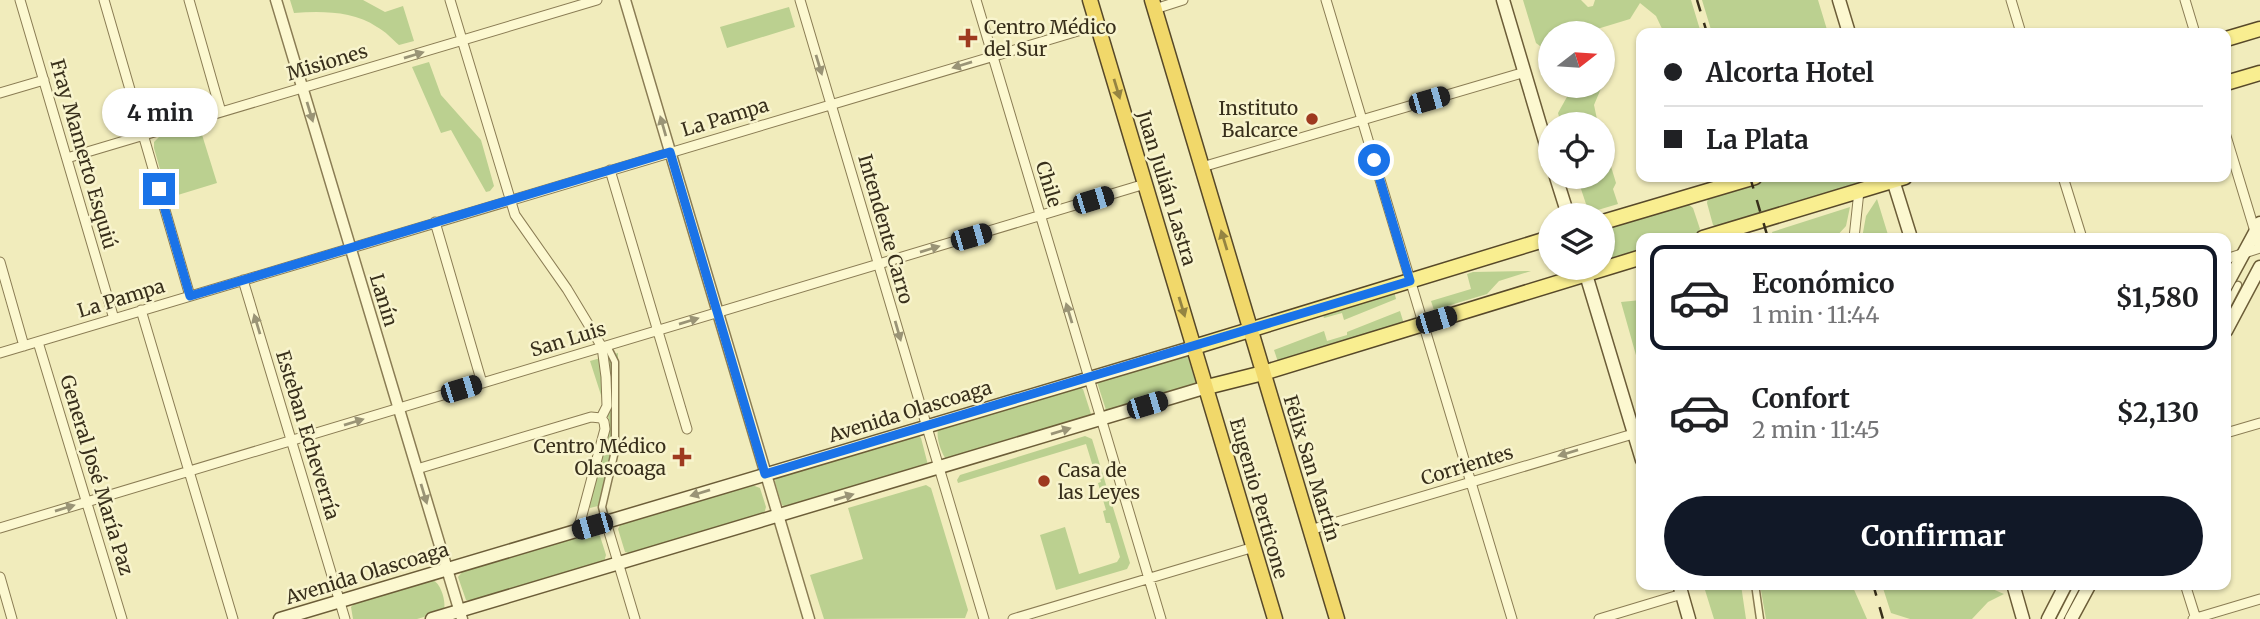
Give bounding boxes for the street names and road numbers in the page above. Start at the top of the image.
street label: Misiones [284,38,370,86]
street label: Fray Mamerto Esquiú [45,56,123,252]
street label: La Pampa [679,92,771,142]
street label: Juan Julián Lastra [1132,107,1202,269]
street label: Intendente Carro [853,151,919,307]
street label: Chile [1031,158,1067,210]
street label: Lanín [365,271,403,330]
street label: La Pampa [75,273,167,323]
street label: San Luis [527,316,609,362]
street label: Esteban Echeverría [271,348,345,522]
street label: General José María Paz [55,372,139,578]
street label: Avenida Olascoaga [825,375,994,448]
street label: Félix San Martín [1278,392,1346,544]
street label: Eugenio Perticone [1225,415,1293,581]
street label: Corrientes [1418,440,1516,490]
street label: Avenida Olascoaga [282,537,451,610]

